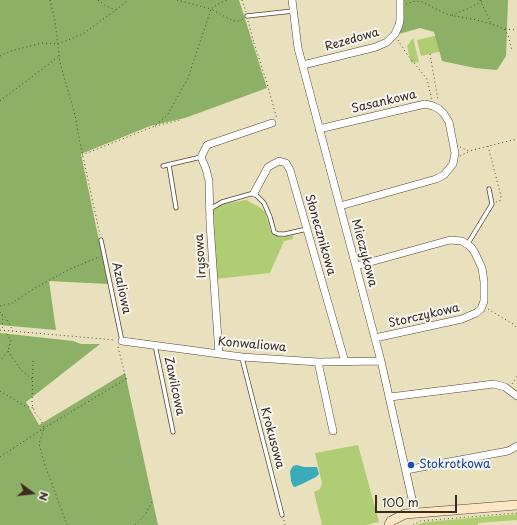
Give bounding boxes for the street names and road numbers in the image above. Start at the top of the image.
street label: Rezedowa [323,25,381,55]
street label: Sasankowa [350,88,418,116]
street label: Słonecznikowa [302,193,338,277]
street label: Mieczykowa [348,218,380,288]
street label: Irysowa [192,233,210,279]
street label: Azaliowa [108,261,134,315]
street label: Storczykowa [387,301,461,331]
street label: Konwaliowa [217,335,287,355]
street label: Zawilcowa [161,355,187,417]
street label: Krokusowa [257,406,287,470]

